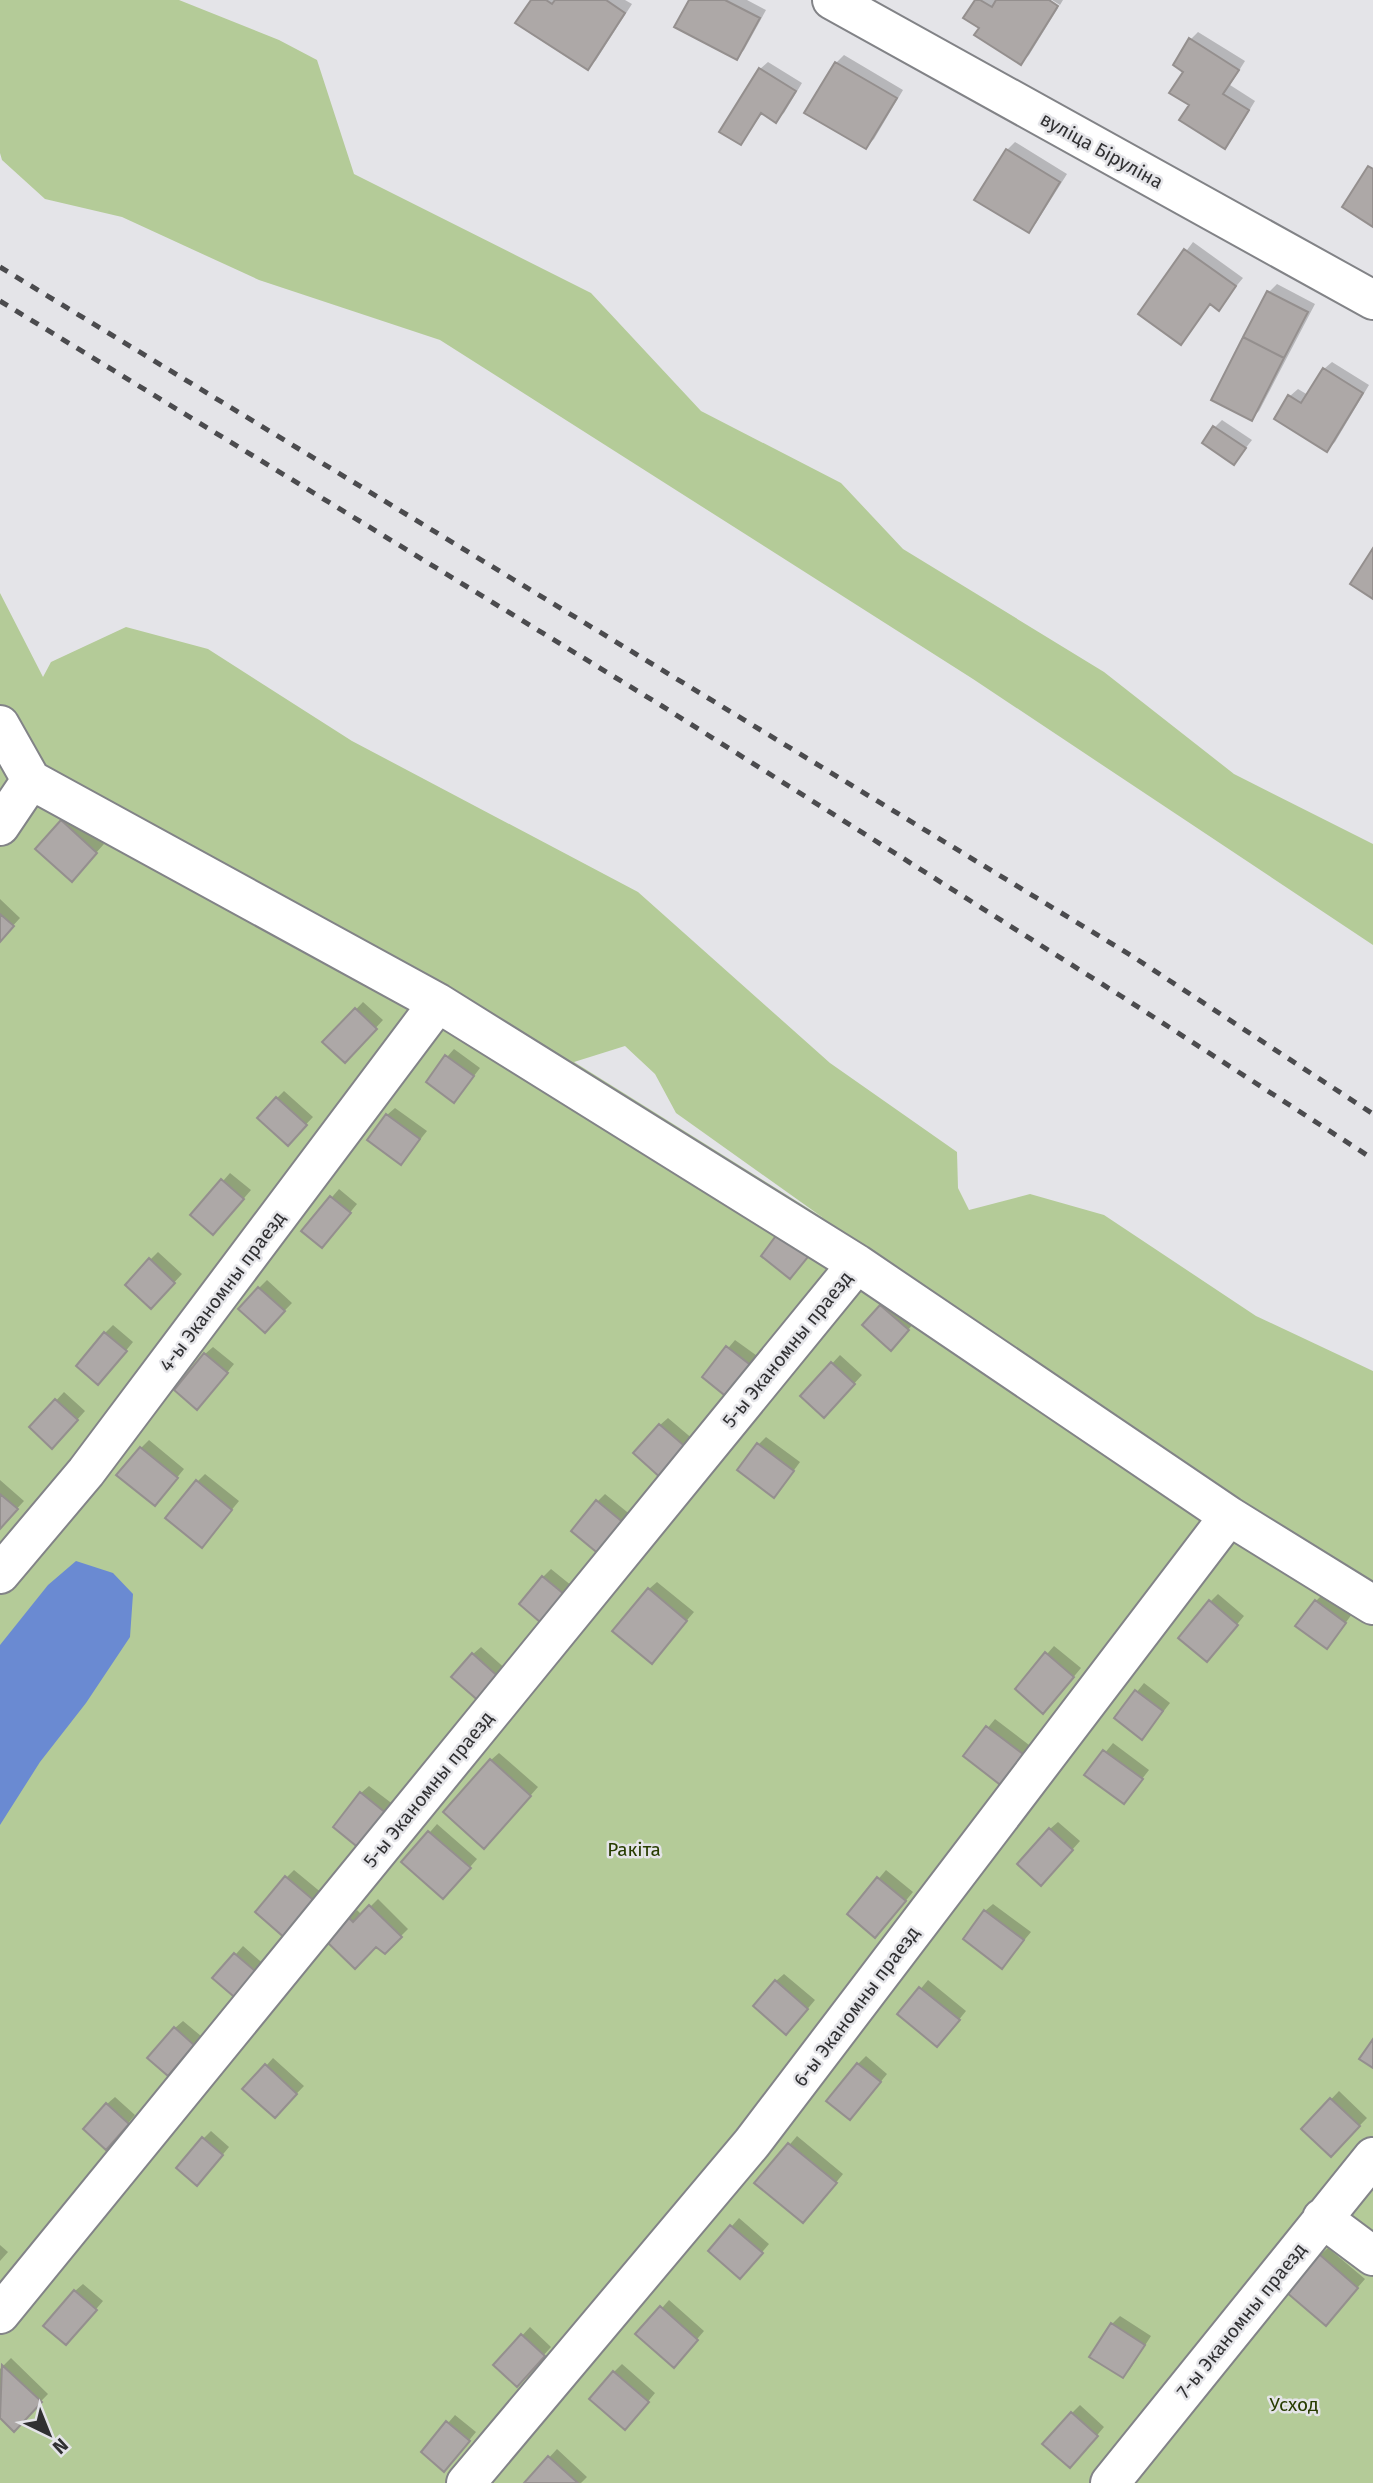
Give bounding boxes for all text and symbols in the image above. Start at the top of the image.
street label: вуліца Біруліна [1036,107,1167,194]
street label: 4-ы Эканомны праезд [155,1207,290,1376]
street label: 5-ы Эканомны праезд [717,1267,857,1432]
street label: 5-ы Эканомны праезд [358,1707,498,1872]
park label: Ракіта [607,1838,661,1861]
street label: 6-ы Эканомны праезд [789,1922,924,2091]
street label: 7-ы Эканомны праезд [1172,2238,1311,2403]
park label: Усход [1269,2393,1319,2416]
north arrow [14,2399,84,2469]
text: N [48,2433,73,2459]

